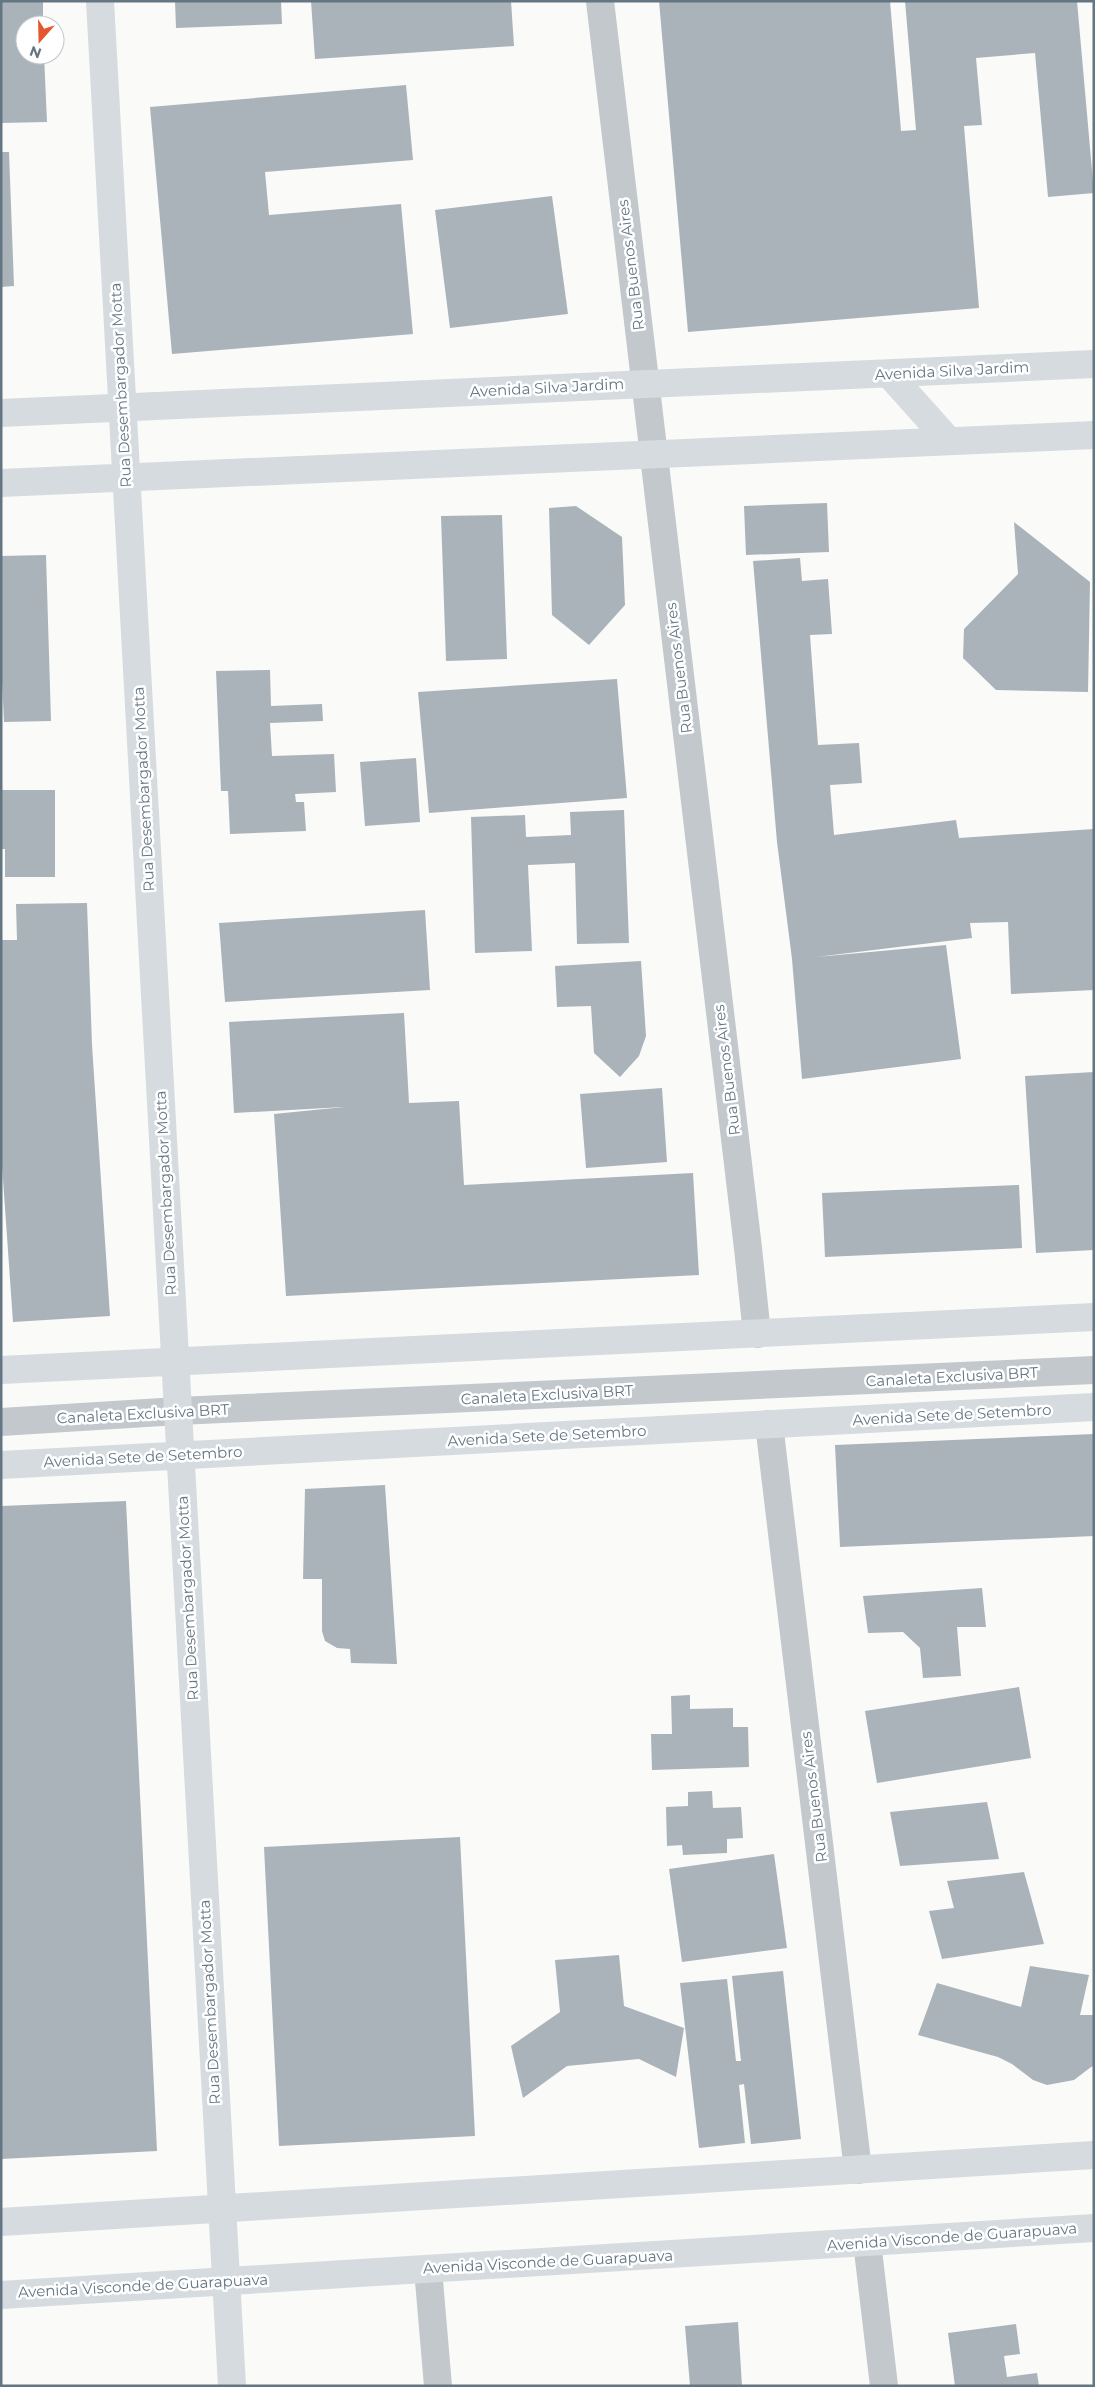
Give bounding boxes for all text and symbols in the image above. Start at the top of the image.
north arrow [15,15,65,65]
text: N [27,42,44,63]
street label: Rua Buenos Aires [613,198,648,332]
street label: Rua Desembargador Motta [106,282,135,488]
street label: Avenida Silva Jardim [874,357,1030,384]
street label: Avenida Silva Jardim [469,374,625,401]
street label: Rua Buenos Aires [661,601,696,735]
street label: Rua Desembargador Motta [129,686,158,892]
street label: Rua Buenos Aires [709,1003,744,1137]
street label: Rua Desembargador Motta [151,1090,180,1296]
street label: Canaleta Exclusiva BRT [865,1362,1039,1391]
street label: Canaleta Exclusiva BRT [460,1380,634,1409]
street label: Canaleta Exclusiva BRT [56,1399,230,1428]
street label: Avenida Sete de Setembro [852,1400,1052,1429]
street label: Avenida Sete de Setembro [447,1421,647,1450]
street label: Avenida Sete de Setembro [43,1442,243,1471]
street label: Rua Desembargador Motta [173,1495,202,1701]
street label: Rua Buenos Aires [796,1730,831,1864]
street label: Rua Desembargador Motta [195,1899,224,2105]
street label: Avenida Visconde de Guarapuava [826,2218,1078,2255]
street label: Avenida Visconde de Guarapuava [422,2245,674,2278]
street label: Avenida Visconde de Guarapuava [17,2269,269,2302]

